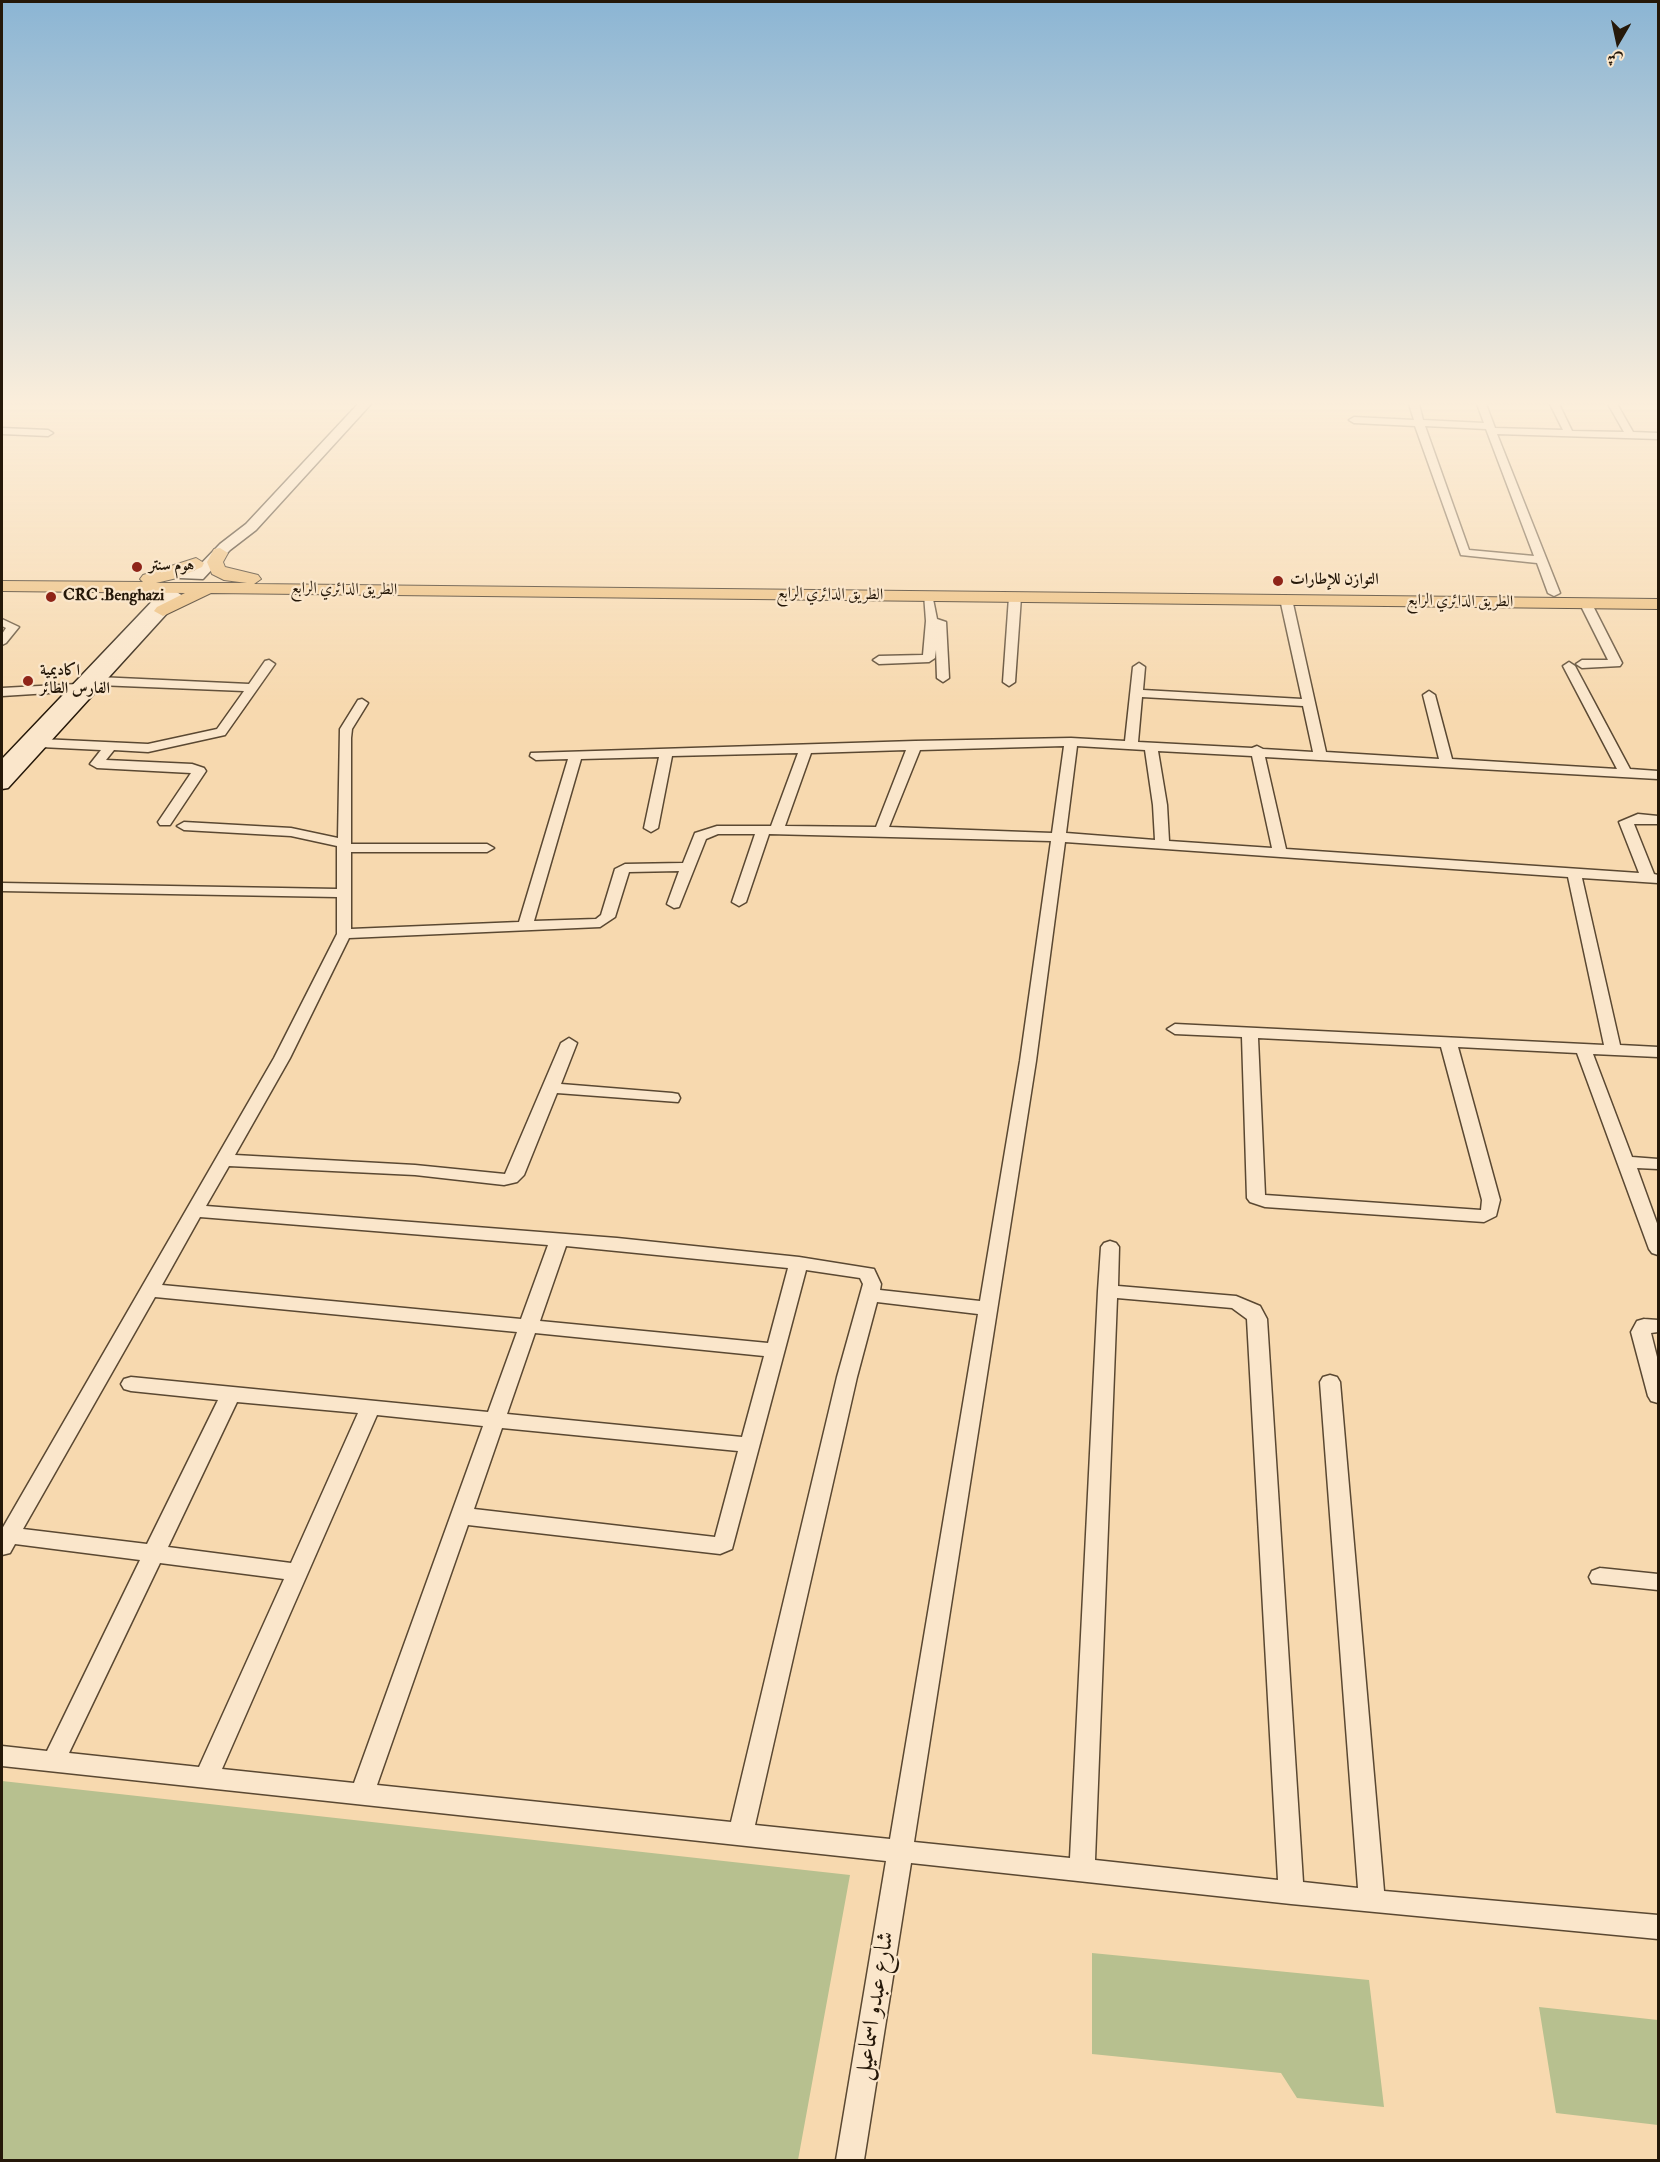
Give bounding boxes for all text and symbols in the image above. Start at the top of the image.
north arrow [1588,12,1648,72]
text: ش [1606,49,1625,71]
place label: هوم سنتر [149,557,194,577]
marker: هوم سنتر [130,560,144,574]
place label: التوازن للإطارات [1290,571,1379,591]
marker: التوازن للإطارات [1271,574,1285,588]
street label: الطريق الدائري الرابع [291,579,397,601]
street label: الطريق الدائري الرابع [777,584,883,606]
place label: CRC .Benghazi [63,587,164,607]
marker: CRC .Benghazi [44,590,58,604]
street label: الطريق الدائري الرابع [1407,591,1513,613]
place label: اكاديمية الفارس الطائر [40,662,110,700]
marker: اكاديمية الفارس الطائر [21,674,35,688]
street label: شارع عبدو اسماعيل [850,1930,902,2082]

